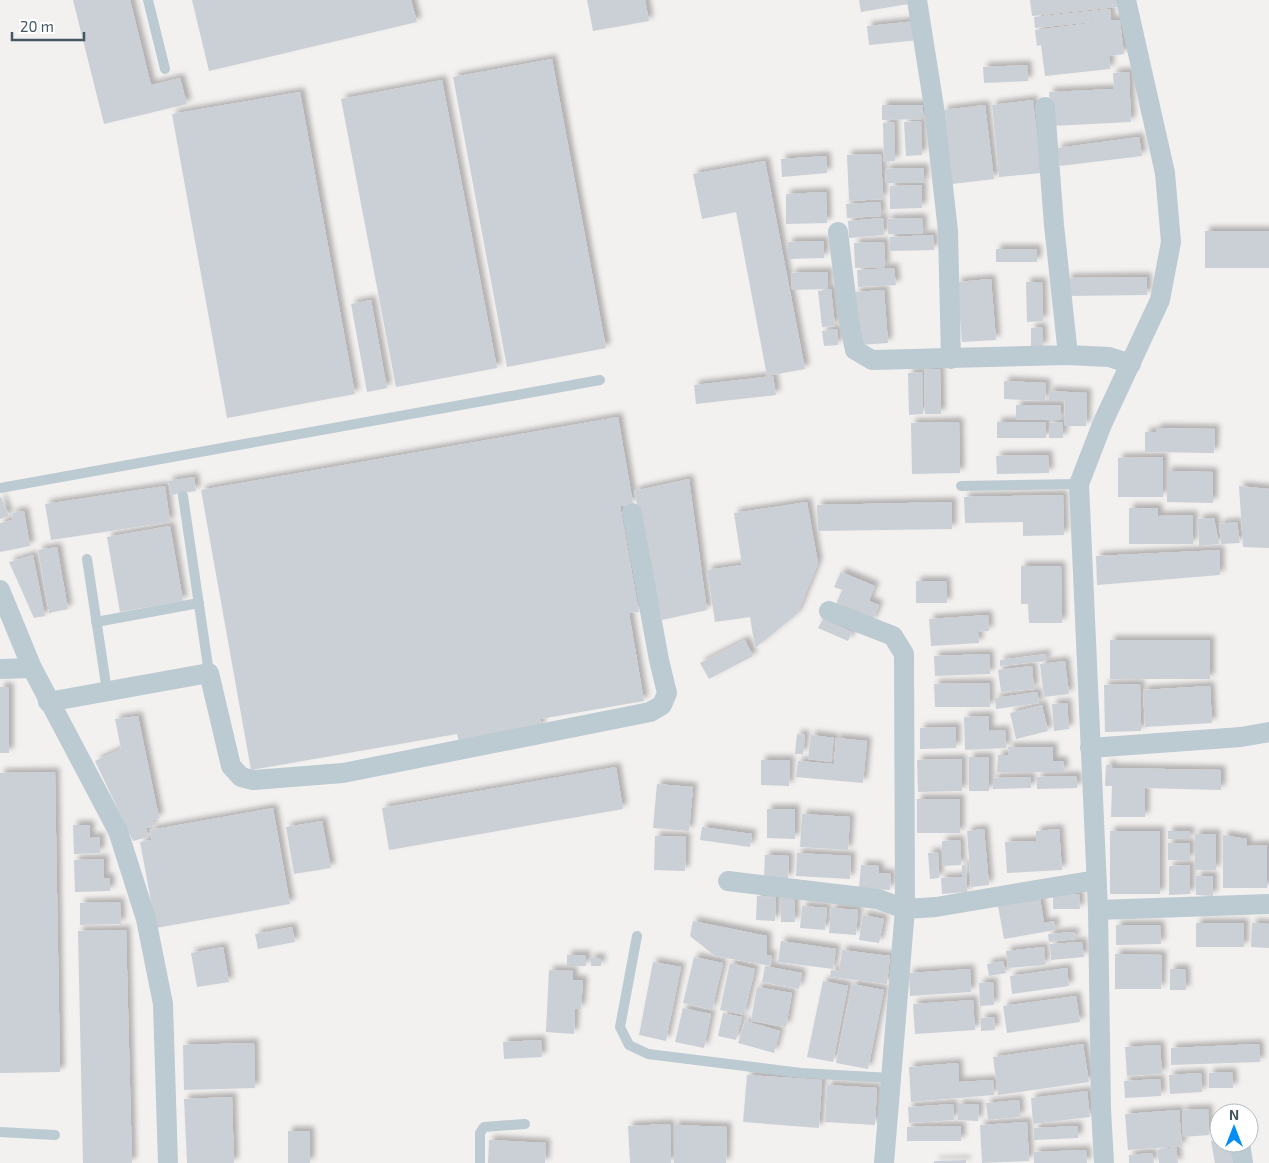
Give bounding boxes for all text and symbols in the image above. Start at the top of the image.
scale bar [12,10,85,42]
text: 20 m [20,17,54,35]
north arrow [1209,1103,1259,1153]
text: N [1229,1106,1239,1123]

